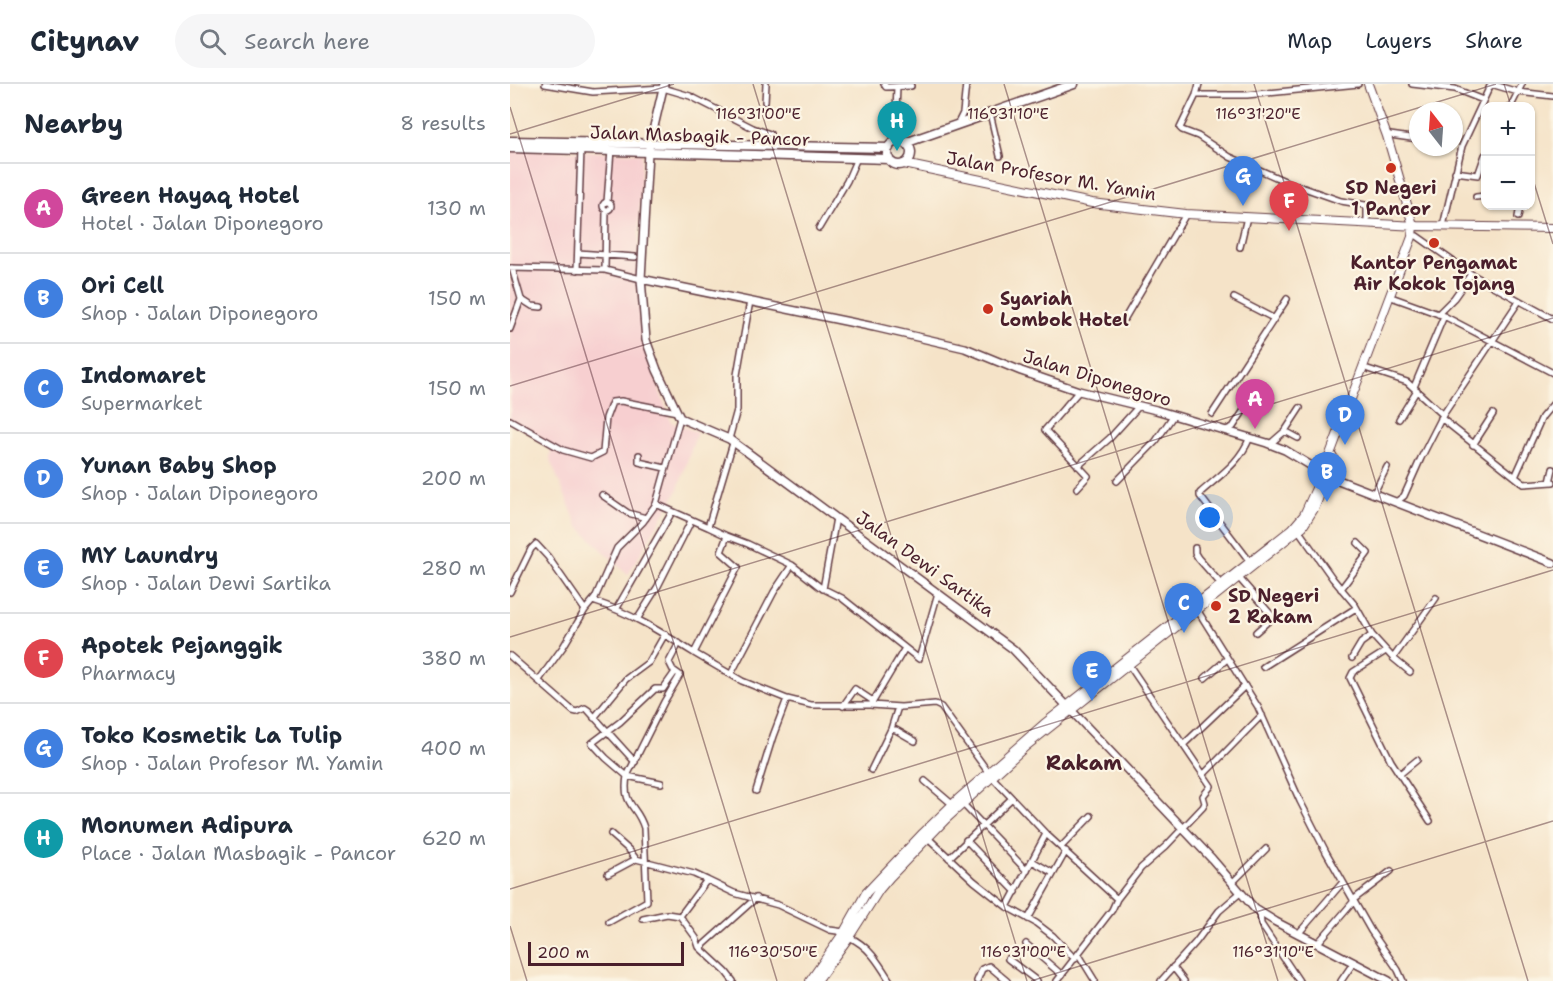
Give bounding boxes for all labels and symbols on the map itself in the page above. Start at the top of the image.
pin: H [878,101,916,151]
north arrow [1409,102,1463,156]
text: 116°31'00"E [715,104,801,124]
text: 116°31'10"E [967,104,1049,124]
text: 116°31'20"E [1215,104,1301,124]
street label: Jalan Masbagik - Pancor [589,120,811,152]
street label: Jalan Profesor M. Yamin [944,146,1158,206]
pin: G [1224,156,1262,206]
marker: SD Negeri 1 Pancor [1384,161,1398,175]
place label: SD Negeri 1 Pancor [1345,176,1437,221]
pin: F [1270,182,1308,231]
marker: Kantor Pengamat Air Kokok Tojang [1427,236,1441,250]
place label: Kantor Pengamat Air Kokok Tojang [1351,251,1518,296]
place label: Syariah Lombok Hotel [1000,287,1129,332]
marker: Syariah Lombok Hotel [981,302,995,316]
street label: Jalan Diponegoro [1020,344,1174,412]
pin: A [1236,380,1274,429]
pin: D [1326,396,1364,445]
pin: B [1308,452,1346,502]
your location [1195,503,1224,532]
street label: Jalan Dewi Sartika [851,506,999,622]
pin: C [1164,584,1204,633]
place label: SD Negeri 2 Rakam [1228,584,1319,629]
marker: SD Negeri 2 Rakam [1209,599,1223,613]
pin: E [1072,652,1112,701]
district label: Rakam [1046,749,1122,777]
scale bar [528,939,684,966]
text: 116°30'50"E [728,942,818,962]
text: 116°31'00"E [980,942,1066,962]
text: 116°31'10"E [1232,942,1314,962]

